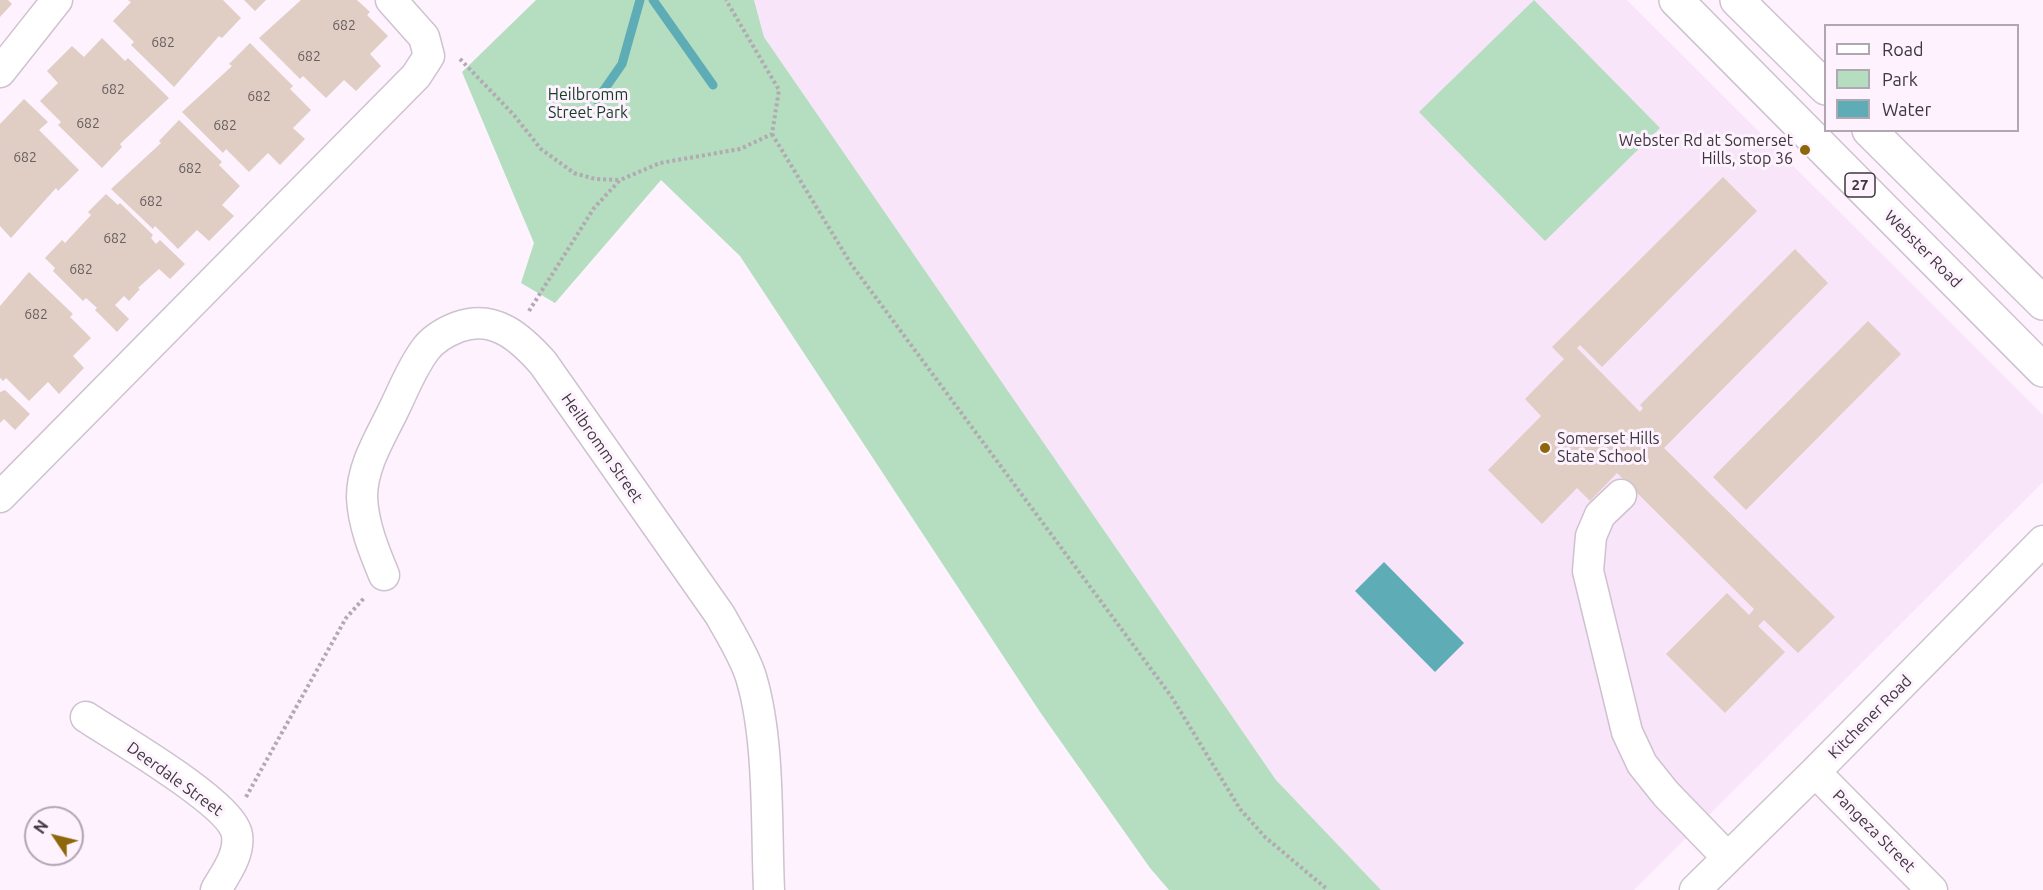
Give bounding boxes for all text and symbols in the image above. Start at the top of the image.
house number: 682 [332,17,356,33]
legend [1824,24,2019,132]
house number: 682 [151,34,175,50]
text: Road [1882,39,1924,59]
house number: 682 [297,48,321,64]
text: Park [1882,69,1918,89]
house number: 682 [101,81,125,97]
park label: Heilbromm Street Park [548,85,628,123]
house number: 682 [247,88,271,104]
text: Water [1882,99,1931,119]
house number: 682 [76,115,100,131]
house number: 682 [213,117,237,133]
place label: Webster Rd at Somerset Hills, stop 36 [1619,131,1793,169]
marker: Webster Rd at Somerset Hills, stop 36 [1798,143,1812,157]
house number: 682 [13,149,37,165]
house number: 682 [178,160,202,176]
road number: 27 [1845,173,1875,197]
house number: 682 [139,193,163,209]
street label: Webster Road [1880,206,1966,292]
house number: 682 [103,230,127,246]
house number: 682 [69,261,93,277]
house number: 682 [24,306,48,322]
street label: Heilbromm Street [557,390,647,506]
place label: Somerset Hills State School [1557,429,1660,467]
marker: Somerset Hills State School [1538,441,1552,455]
street label: Kitchener Road [1824,671,1916,763]
street label: Deerdale Street [123,738,227,820]
street label: Pangeza Street [1829,786,1919,876]
north arrow [24,806,84,866]
text: N [30,817,52,837]

